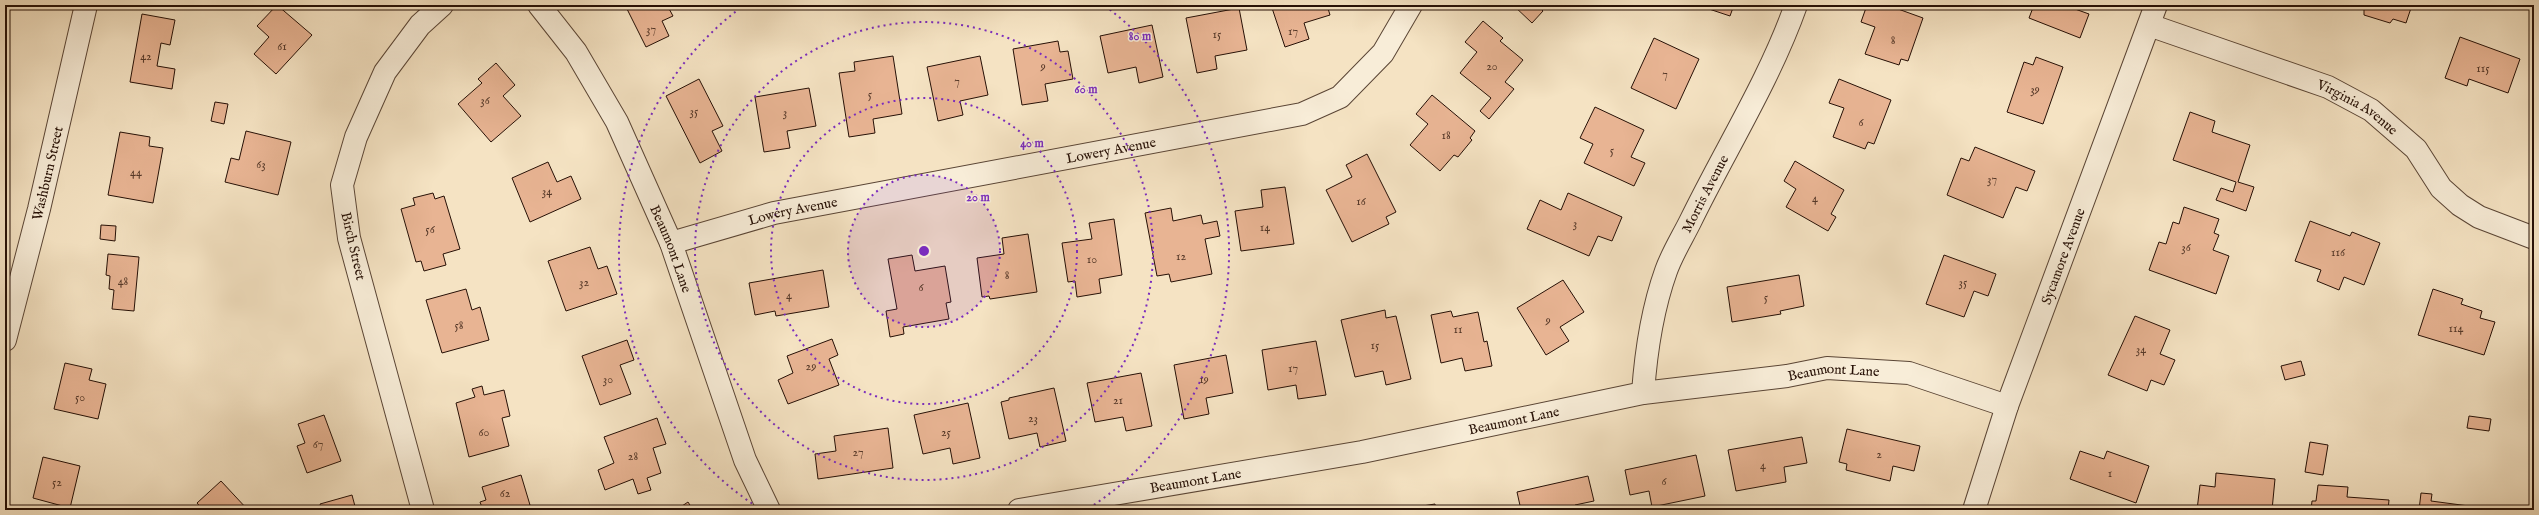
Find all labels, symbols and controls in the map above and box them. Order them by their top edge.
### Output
house number: 37 [646,22,656,37]
house number: 17 [1288,24,1298,39]
house number: 15 [1213,27,1222,42]
text: 80 m [1129,29,1152,44]
house number: 8 [1891,33,1896,48]
house number: 61 [277,39,287,54]
house number: 42 [140,49,152,64]
house number: 9 [1039,59,1046,74]
house number: 20 [1486,59,1498,74]
house number: 115 [2476,61,2490,76]
house number: 7 [1662,67,1668,82]
house number: 7 [954,74,960,89]
street label: Virginia Avenue [2314,76,2402,140]
text: 60 m [1075,82,1098,97]
house number: 39 [2030,82,2040,97]
house number: 5 [868,87,873,102]
house number: 36 [480,93,491,108]
house number: 35 [690,104,699,119]
house number: 3 [783,105,787,120]
house number: 6 [1858,115,1864,130]
street label: Washburn Street [28,124,68,223]
house number: 18 [1441,128,1451,143]
street label: Lowery Avenue [1065,133,1158,168]
text: 40 m [1020,136,1045,151]
house number: 5 [1610,143,1615,158]
street label: Morris Avenue [1678,152,1733,236]
house number: 63 [256,157,266,172]
house number: 44 [130,165,142,180]
house number: 37 [1987,172,1997,187]
house number: 34 [542,184,552,199]
text: 20 m [966,190,990,205]
house number: 4 [1812,191,1818,206]
street label: Lowery Avenue [746,193,840,230]
house number: 16 [1356,194,1367,209]
street label: Beaumont Lane [645,203,695,296]
street label: Sycamore Avenue [2038,205,2090,307]
street label: Birch Street [336,210,370,282]
house number: 3 [1573,216,1577,231]
house number: 14 [1260,220,1270,235]
house number: 56 [425,222,436,237]
house number: 36 [2181,240,2192,255]
centre of rings [917,244,931,258]
house number: 116 [2331,245,2346,260]
house number: 12 [1176,249,1186,264]
house number: 10 [1087,252,1097,267]
house number: 8 [1005,268,1010,283]
house number: 48 [118,274,129,289]
house number: 32 [579,275,589,290]
house number: 35 [1959,275,1968,290]
house number: 6 [918,280,924,295]
house number: 4 [786,288,792,303]
house number: 5 [1764,290,1769,305]
house number: 9 [1544,313,1551,328]
house number: 58 [454,318,464,333]
house number: 114 [2449,321,2464,336]
house number: 11 [1454,322,1462,337]
house number: 15 [1371,338,1380,353]
house number: 34 [2136,342,2146,357]
house number: 29 [806,359,816,374]
street label: Beaumont Lane [1786,360,1880,386]
house number: 17 [1288,361,1298,376]
house number: 30 [603,372,613,387]
house number: 19 [1199,372,1209,387]
house number: 50 [75,390,85,405]
house number: 21 [1113,393,1123,408]
street label: Beaumont Lane [1467,403,1562,439]
house number: 23 [1028,411,1038,426]
house number: 60 [479,425,490,440]
house number: 25 [941,425,952,440]
house number: 67 [313,437,323,452]
house number: 27 [852,445,864,460]
house number: 2 [1876,447,1882,462]
house number: 28 [628,449,638,464]
house number: 4 [1760,458,1766,473]
street label: Beaumont Lane [1149,464,1243,498]
house number: 1 [2108,466,2112,481]
house number: 6 [1661,474,1667,489]
house number: 52 [52,475,62,490]
house number: 62 [500,486,511,501]

